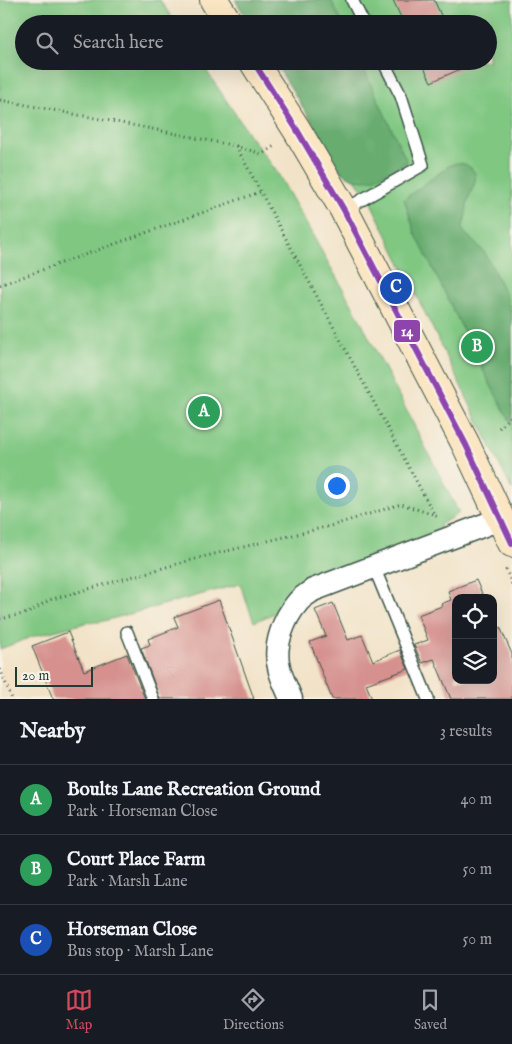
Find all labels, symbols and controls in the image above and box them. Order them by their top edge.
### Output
search box [15,15,497,70]
icon: search [33,29,61,57]
text: Search here [73,31,164,55]
pin: C [380,269,412,307]
line badge: 14 [393,319,421,343]
text: 14 [401,323,414,341]
pin: B [461,328,493,366]
pin: A [188,393,220,431]
your location [324,473,350,499]
map controls [452,594,497,684]
button: locate [452,594,497,639]
button: layers [452,639,497,684]
scale bar [15,664,92,687]
text: 20 m [22,667,49,685]
text: Nearby [20,718,85,745]
text: 3 results [440,722,492,742]
text: Boults Lane Recreation Ground [67,778,320,802]
text: A [31,790,41,810]
text: 40 m [460,790,492,810]
text: Park · Horseman Close [67,802,217,822]
text: Court Place Farm [67,848,205,872]
text: B [31,860,41,880]
text: 50 m [463,860,492,880]
text: Park · Marsh Lane [67,872,188,892]
text: Horseman Close [67,918,197,942]
text: C [30,930,42,950]
text: 50 m [463,930,492,950]
text: Bus stop · Marsh Lane [67,942,214,962]
tab: Map [65,986,93,1034]
tab: Directions [223,986,284,1034]
tab: Saved [414,986,447,1034]

